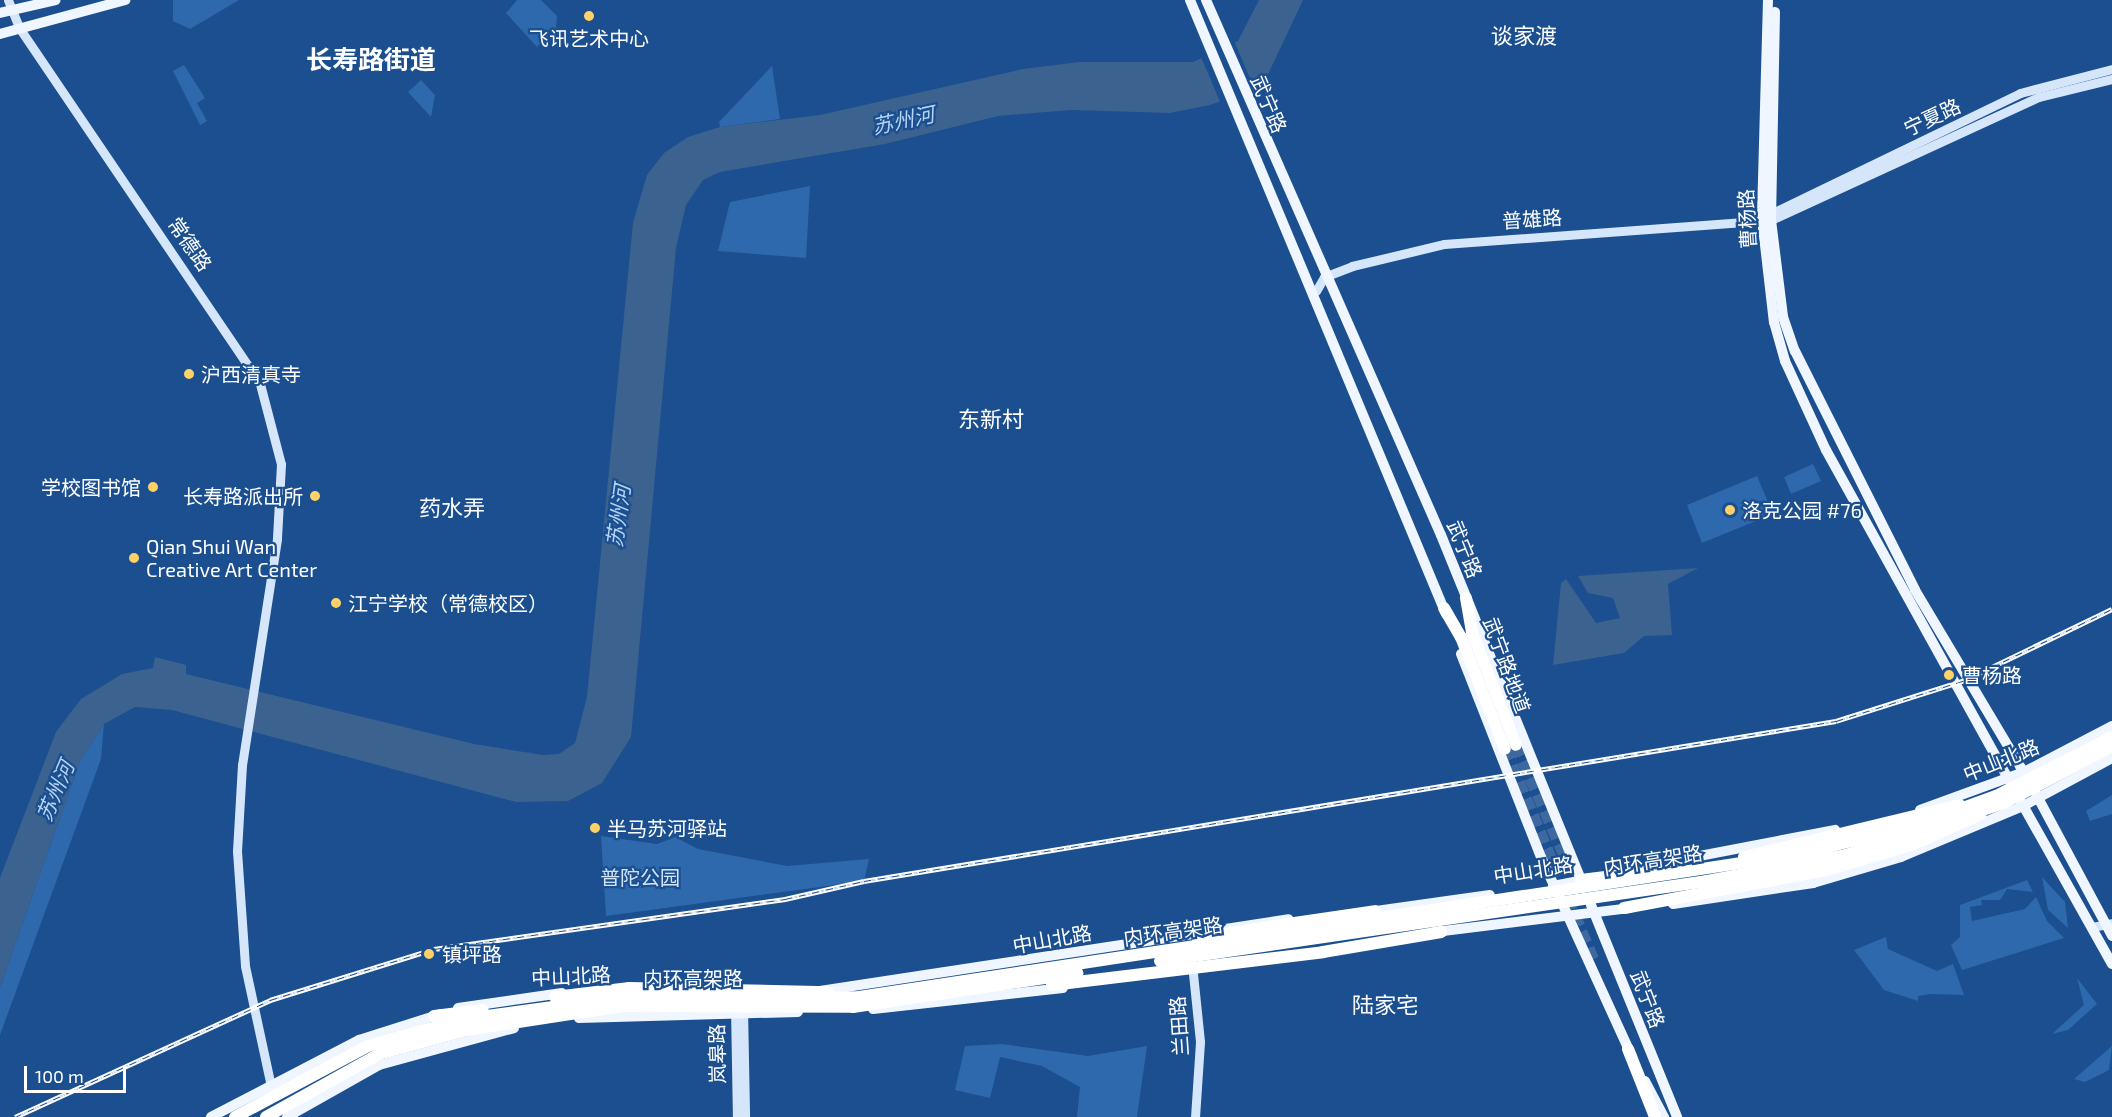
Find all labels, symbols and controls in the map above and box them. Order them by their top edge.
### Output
marker: 飞讯艺术中心 [582,9,596,23]
district label: 谈家渡 [1491,23,1557,49]
place label: 飞讯艺术中心 [529,26,649,50]
district label: 长寿路街道 [306,43,436,75]
street label: 武宁路 [1246,72,1292,136]
street label: 宁夏路 [1900,93,1964,141]
water label: 苏州河 [870,101,936,139]
street label: 曹杨路 [1733,188,1761,250]
street label: 普雄路 [1501,205,1563,233]
street label: 常德路 [163,213,217,275]
place label: 沪西清真寺 [201,362,301,386]
marker: 沪西清真寺 [182,367,196,381]
district label: 东新村 [958,406,1024,432]
place label: 学校图书馆 [41,475,141,499]
marker: 学校图书馆 [146,480,160,494]
water label: 苏州河 [601,483,635,549]
place label: 长寿路派出所 [183,484,303,508]
marker: 长寿路派出所 [308,489,322,503]
district label: 药水弄 [419,495,485,521]
place label: 洛克公园 #76 [1742,498,1862,522]
marker: 洛克公园 #76 [1723,503,1737,517]
street label: 武宁路 [1443,517,1487,581]
place label: Qian Shui Wan Creative Art Center [146,534,318,581]
marker: Qian Shui Wan Creative Art Center [127,551,141,565]
place label: 江宁学校（常德校区） [348,591,548,615]
marker: 江宁学校（常德校区） [329,596,343,610]
street label: 武宁路地道 [1479,614,1535,716]
place label: 曹杨路 [1962,663,2022,687]
marker: 曹杨路 [1940,666,1958,684]
street label: 中山北路 [1959,734,2043,786]
water label: 苏州河 [31,757,79,825]
place label: 半马苏河驿站 [607,816,727,840]
marker: 半马苏河驿站 [588,821,602,835]
street label: 内环高架路 [1602,840,1704,880]
street label: 中山北路 [1492,852,1574,888]
park label: 普陀公园 [600,865,680,889]
street label: 内环高架路 [1122,912,1224,950]
street label: 中山北路 [1011,920,1093,958]
place label: 镇坪路 [442,942,502,966]
marker: 镇坪路 [420,945,438,963]
street label: 中山北路 [530,962,612,990]
street label: 内环高架路 [643,966,743,990]
street label: 武宁路 [1626,967,1670,1031]
district label: 陆家宅 [1352,992,1418,1018]
street label: 兰田路 [1165,995,1193,1057]
street label: 岚皋路 [704,1024,730,1084]
scale bar [27,1054,129,1092]
text: 100 m [35,1065,84,1087]

